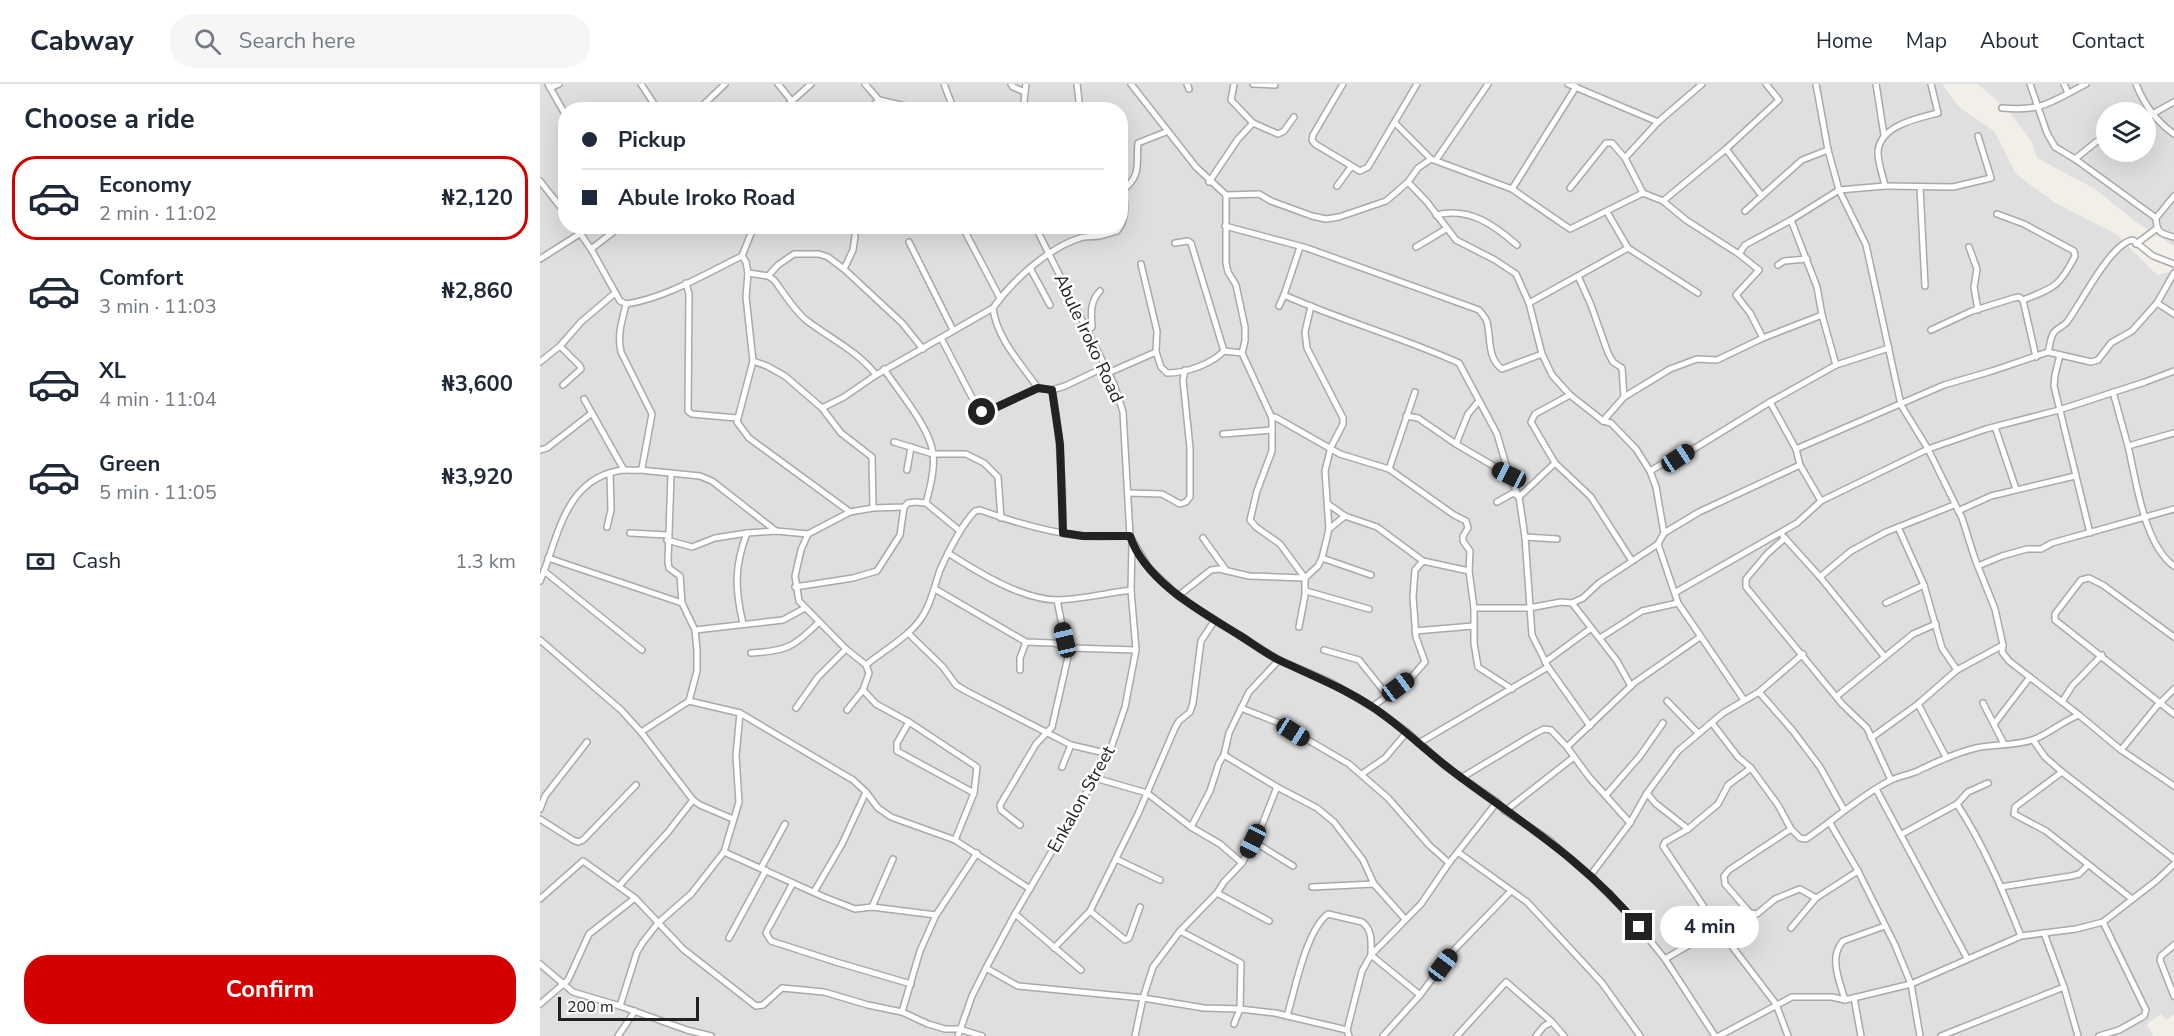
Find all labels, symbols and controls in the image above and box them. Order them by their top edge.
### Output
search box [170,14,590,68]
text: Cabway [30,22,134,60]
icon: search [191,25,224,58]
text: Search here [239,26,355,56]
text: Home [1816,27,1873,55]
text: Map [1906,27,1947,55]
text: About [1980,27,2038,55]
text: Contact [2071,27,2144,55]
text: Choose a ride [24,101,195,138]
map controls [2096,102,2156,162]
button: layers [2096,102,2156,162]
text: Pickup [618,125,686,155]
text: Economy [99,170,191,200]
icon: car [27,171,81,225]
text: ₦2,120 [442,183,513,213]
text: Abule Iroko Road [618,183,795,213]
text: 2 min · 11:02 [99,200,217,227]
text: Comfort [99,263,183,293]
icon: car [27,264,81,318]
street label: Abule Iroko Road [1049,270,1129,406]
text: ₦2,860 [442,276,513,306]
text: 3 min · 11:03 [99,293,217,320]
text: XL [99,356,126,386]
icon: car [27,357,81,411]
text: ₦3,600 [442,369,513,399]
text: 4 min · 11:04 [99,386,217,413]
route start [968,398,995,425]
car [1658,441,1698,475]
text: Green [99,449,160,479]
icon: car [27,450,81,504]
car [1489,459,1529,491]
text: ₦3,920 [442,462,513,492]
text: 5 min · 11:05 [99,479,217,506]
icon: cash [24,545,57,578]
text: Cash [72,546,121,576]
text: 1.3 km [455,548,516,575]
car [1052,620,1078,660]
car [1378,669,1418,705]
car [1273,715,1313,749]
street label: Enkalon Street [1042,741,1121,857]
car [1237,821,1269,861]
callout: 4 min [1660,906,1759,948]
route end [1625,913,1652,940]
text: 4 min [1684,913,1735,940]
car [1425,945,1461,985]
button: Confirm [24,955,516,1024]
scale bar [558,994,699,1022]
text: 200 m [567,996,614,1018]

